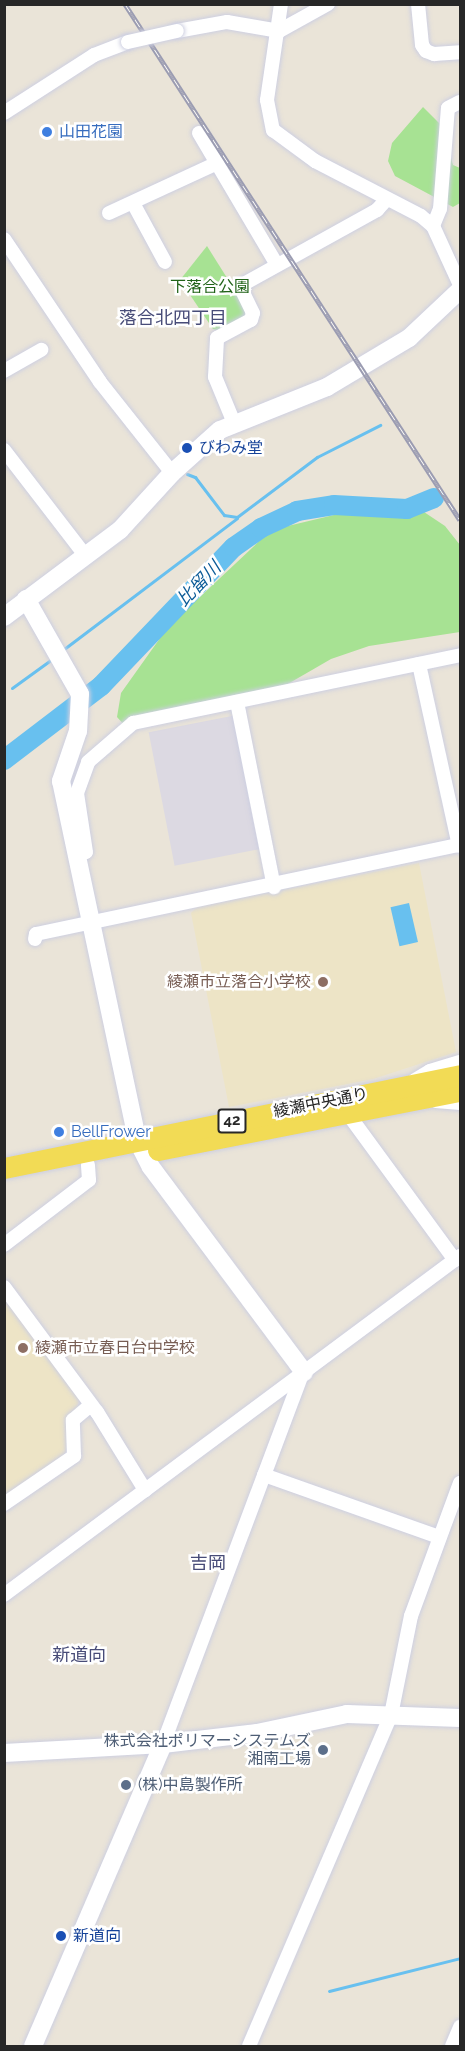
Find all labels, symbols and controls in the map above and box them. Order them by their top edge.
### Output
place label: 山田花園 [59,122,123,142]
marker: 山田花園 [40,125,54,139]
park label: 下落合公園 [170,277,250,297]
district label: 落合北四丁目 [119,307,227,329]
place label: びわみ堂 [199,438,263,458]
marker: びわみ堂 [180,441,194,455]
water label: 比留川 [172,557,226,611]
place label: 綾瀬市立落合小学校 [167,972,311,992]
marker: 綾瀬市立落合小学校 [316,975,330,989]
street label: 綾瀬中央通り [272,1084,370,1122]
road number: 42 [217,1109,247,1133]
place label: BellFrower [71,1122,151,1142]
marker: BellFrower [52,1125,66,1139]
place label: 綾瀬市立春日台中学校 [35,1338,195,1358]
marker: 綾瀬市立春日台中学校 [16,1341,30,1355]
district label: 吉岡 [190,1552,226,1574]
district label: 新道向 [52,1644,106,1666]
place label: 株式会社ポリマーシステムズ 湘南工場 [103,1731,311,1769]
marker: 株式会社ポリマーシステムズ 湘南工場 [316,1743,330,1757]
place label: (株)中島製作所 [138,1775,243,1795]
marker: (株)中島製作所 [119,1778,133,1792]
place label: 新道向 [73,1926,121,1946]
marker: 新道向 [54,1929,68,1943]

